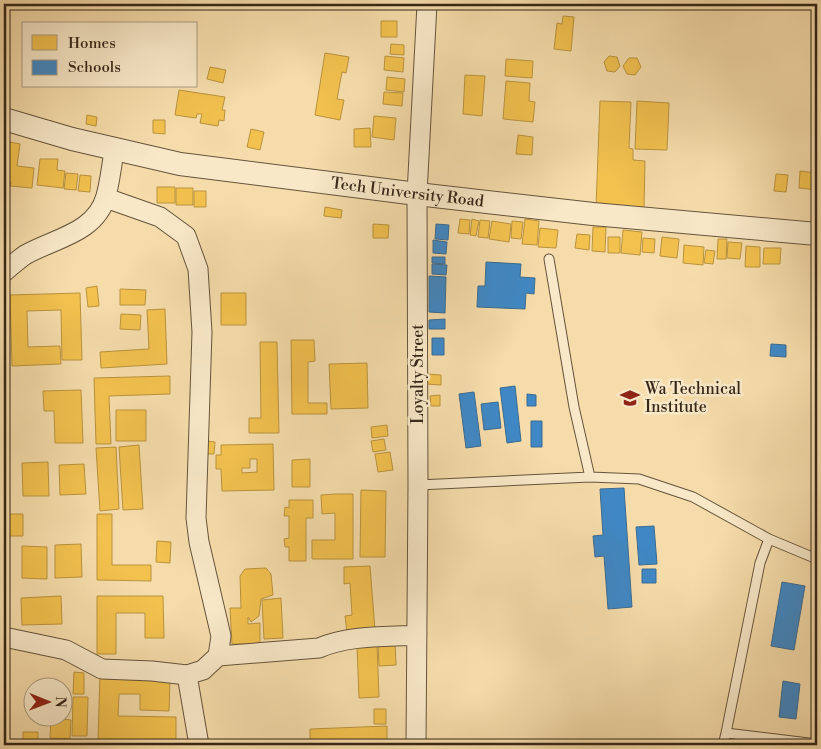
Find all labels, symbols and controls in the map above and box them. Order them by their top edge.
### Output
legend [22,22,198,88]
text: Homes [68,34,116,53]
text: Schools [68,58,121,77]
street label: Tech University Road [330,173,485,212]
street label: Loyalty Street [408,324,428,424]
place label: Wa Technical Institute [644,379,741,417]
school or university icon: Wa Technical Institute [619,387,641,409]
north arrow [22,676,72,726]
text: N [51,697,69,708]

